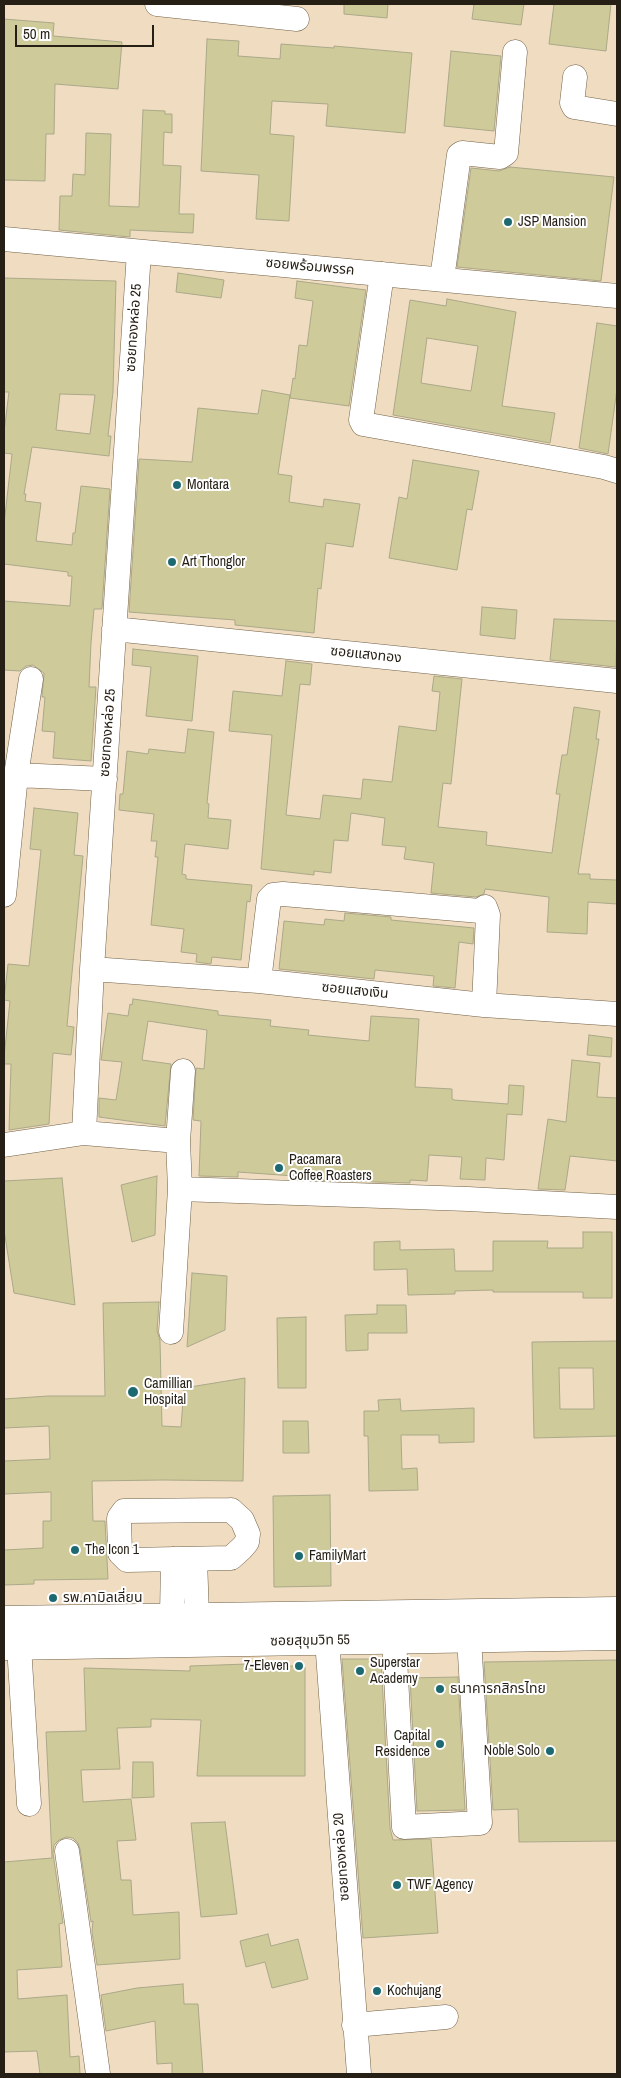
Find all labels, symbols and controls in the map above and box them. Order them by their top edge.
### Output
scale bar [18,15,156,47]
text: 50 m [23,23,50,44]
place label: JSP Mansion [518,214,586,230]
marker: JSP Mansion [502,216,514,228]
street label: ซอยพร้อมพรรค [265,255,355,279]
street label: ซอยทองหล่อ 25 [123,283,145,373]
place label: Montara [187,477,229,493]
marker: Montara [171,479,183,491]
place label: Art Thonglor [182,554,245,570]
marker: Art Thonglor [166,556,178,568]
street label: ซอยแสงทอง [330,643,402,667]
street label: ซอยทองหล่อ 25 [97,688,119,778]
street label: ซอยแสงเงิน [321,979,389,1003]
place label: Pacamara Coffee Roasters [289,1152,372,1184]
marker: Pacamara Coffee Roasters [273,1162,285,1174]
place label: Camillian Hospital [144,1376,192,1408]
marker: Camillian Hospital [126,1385,140,1399]
place label: The Icon 1 [85,1542,139,1558]
marker: The Icon 1 [69,1544,81,1556]
place label: FamilyMart [309,1548,366,1564]
marker: FamilyMart [293,1550,305,1562]
place label: รพ.คามิลเลี่ยน [63,1590,143,1606]
marker: รพ.คามิลเลี่ยน [47,1592,59,1604]
street label: ซอยสุขุมวิท 55 [270,1632,350,1650]
place label: Superstar Academy [370,1655,420,1688]
place label: 7-Eleven [244,1658,289,1674]
marker: 7-Eleven [293,1660,305,1672]
marker: Superstar Academy [354,1665,366,1677]
place label: ธนาคารกสิกรไทย [450,1681,546,1697]
marker: ธนาคารกสิกรไทย [434,1683,446,1695]
place label: Capital Residence [375,1728,430,1760]
marker: Capital Residence [434,1738,446,1750]
place label: Noble Solo [484,1743,540,1759]
marker: Noble Solo [544,1745,556,1757]
street label: ซอยทองหล่อ 20 [331,1812,353,1902]
place label: TWF Agency [407,1877,473,1893]
marker: TWF Agency [391,1879,403,1891]
place label: Kochujang [387,1983,441,1999]
marker: Kochujang [371,1985,383,1997]

